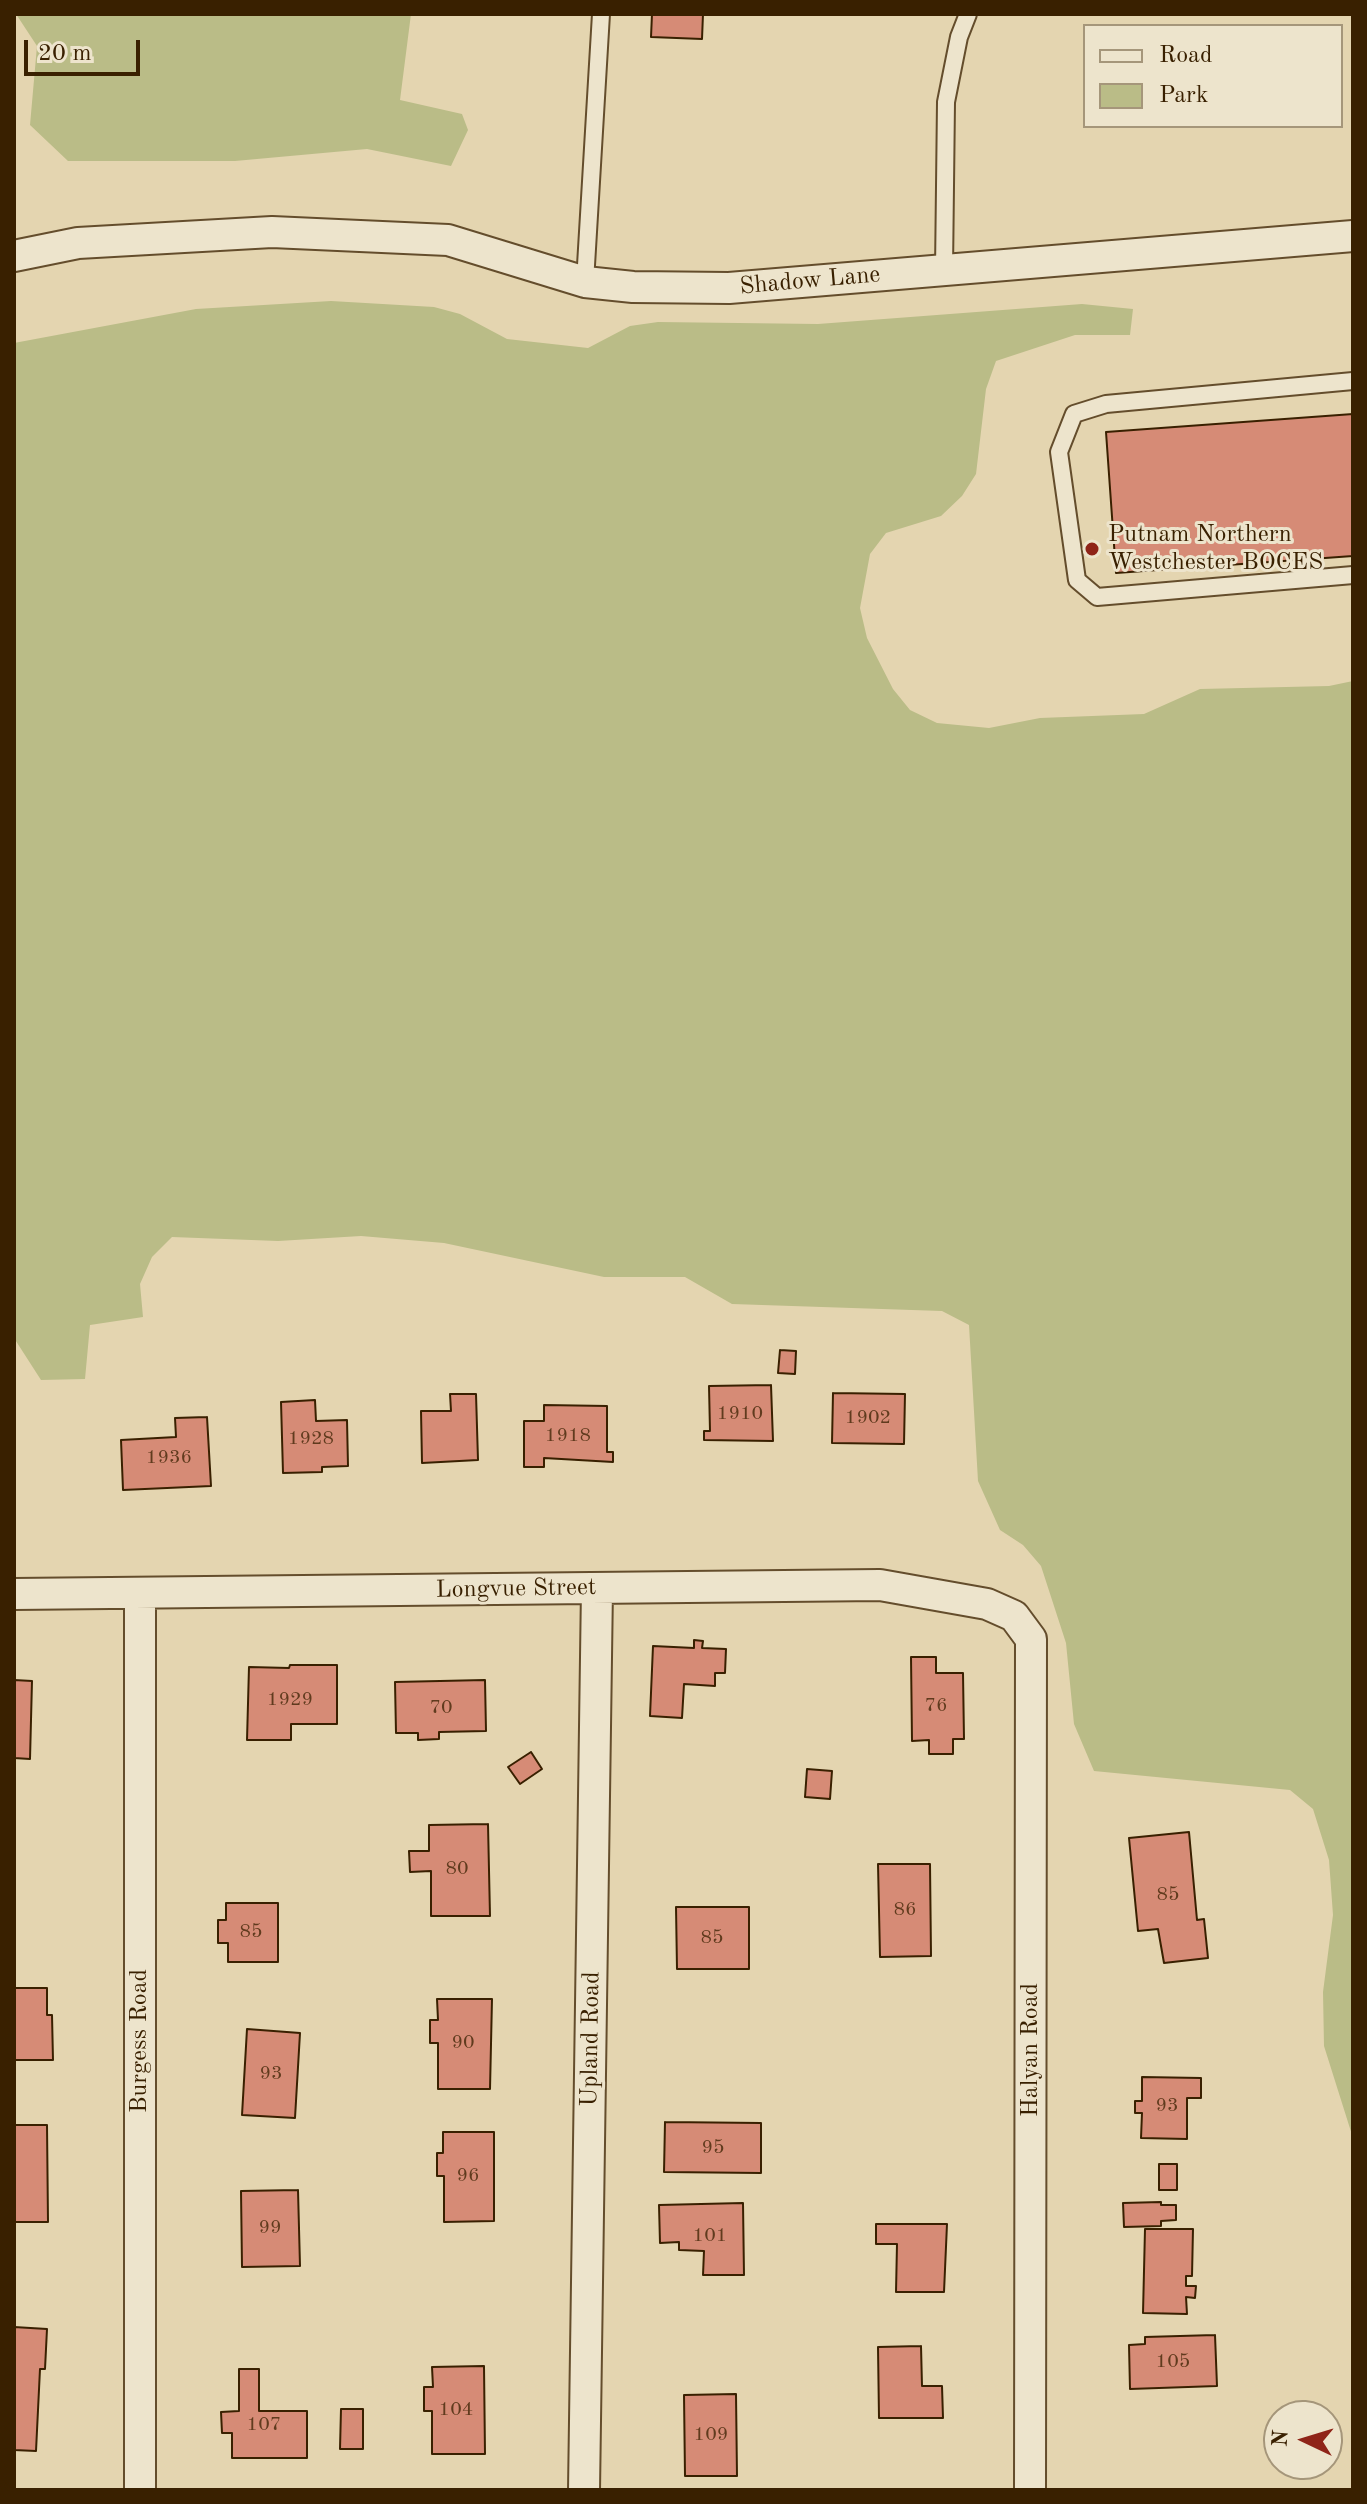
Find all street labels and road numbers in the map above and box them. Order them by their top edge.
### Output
street label: Shadow Lane [738,261,882,301]
street label: Longvue Street [435,1573,597,1605]
street label: Burgess Road [126,1969,154,2113]
street label: Upland Road [575,1971,607,2107]
street label: Halyan Road [1017,1983,1045,2117]

